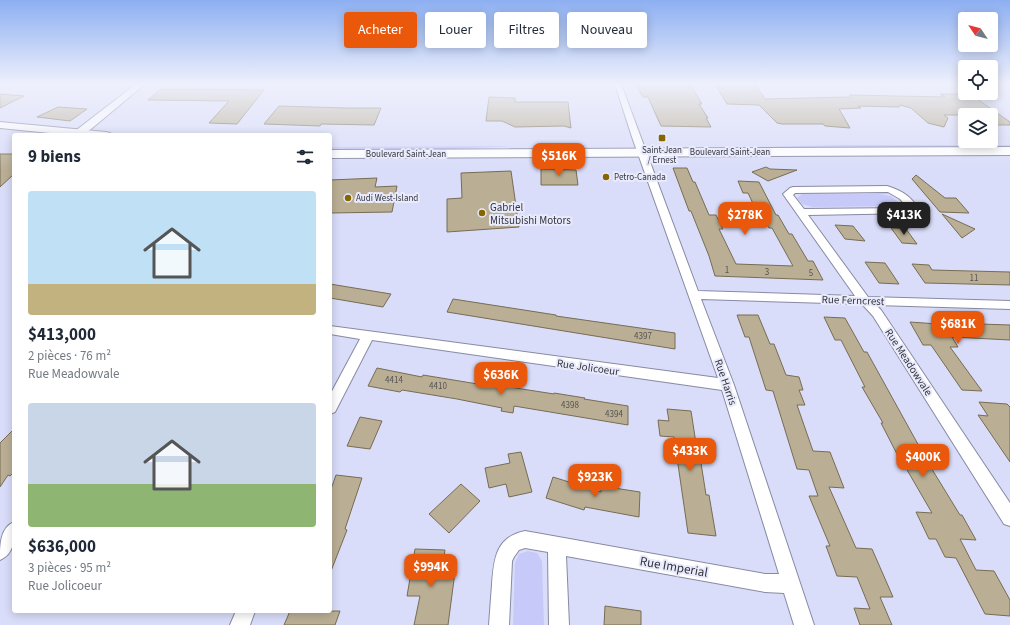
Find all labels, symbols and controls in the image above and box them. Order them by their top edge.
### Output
chip: Acheter [344,12,417,48]
chip: Louer [425,12,486,48]
chip: Filtres [494,12,559,48]
chip: Nouveau [567,12,647,48]
north arrow [958,12,998,52]
map controls [958,12,998,148]
button: locate [958,60,998,100]
button: layers [958,108,998,148]
marker: Saint-Jean / Ernest [657,133,667,143]
pin: $516K [531,143,587,177]
place label: Saint-Jean / Ernest [642,144,682,167]
text: 9 biens [28,145,81,169]
icon: filters [294,146,316,168]
street label: Boulevard Saint-Jean [690,146,770,159]
text: $516K [541,147,577,165]
street label: Boulevard Saint-Jean [366,148,446,161]
place label: Petro-Canada [614,171,666,184]
marker: Petro-Canada [601,172,611,182]
place label: Audi West-Island [356,192,418,205]
marker: Audi West-Island [343,193,353,203]
place label: Gabriel Mitsubishi Motors [490,200,571,228]
pin: $278K [717,202,773,236]
pin: $413K [876,202,932,236]
text: $278K [727,206,763,224]
text: $413K [886,206,922,224]
marker: Gabriel Mitsubishi Motors [477,208,487,218]
icon: home [136,217,208,289]
house number: 1 [725,264,729,277]
house number: 3 [765,266,770,279]
house number: 5 [809,267,814,280]
house number: 11 [970,272,978,285]
street label: Rue Ferncrest [821,292,885,309]
pin: $681K [930,311,986,345]
text: $681K [940,315,976,333]
text: $413,000 [28,323,96,347]
street label: Rue Meadowvale [881,326,936,399]
house number: 4397 [634,330,652,343]
text: 2 pièces · 76 m² [28,347,111,365]
street label: Rue Jolicoeur [556,356,620,379]
street label: Rue Harris [711,357,740,407]
pin: $636K [473,362,529,396]
text: Rue Meadowvale [28,365,119,383]
text: $636K [483,366,519,384]
house number: 4414 [385,374,403,387]
house number: 4410 [429,380,447,393]
house number: 4398 [561,399,579,412]
house number: 4394 [605,408,623,421]
icon: home [136,429,208,501]
pin: $433K [662,438,718,472]
text: $433K [672,442,708,460]
pin: $400K [895,444,951,478]
text: $400K [905,448,941,466]
pin: $923K [567,464,623,498]
text: $923K [577,468,613,486]
text: $636,000 [28,535,96,559]
street label: Rue Imperial [638,552,709,582]
pin: $994K [403,554,459,588]
text: $994K [413,558,449,576]
text: 3 pièces · 95 m² [28,559,111,577]
text: Rue Jolicoeur [28,577,102,595]

